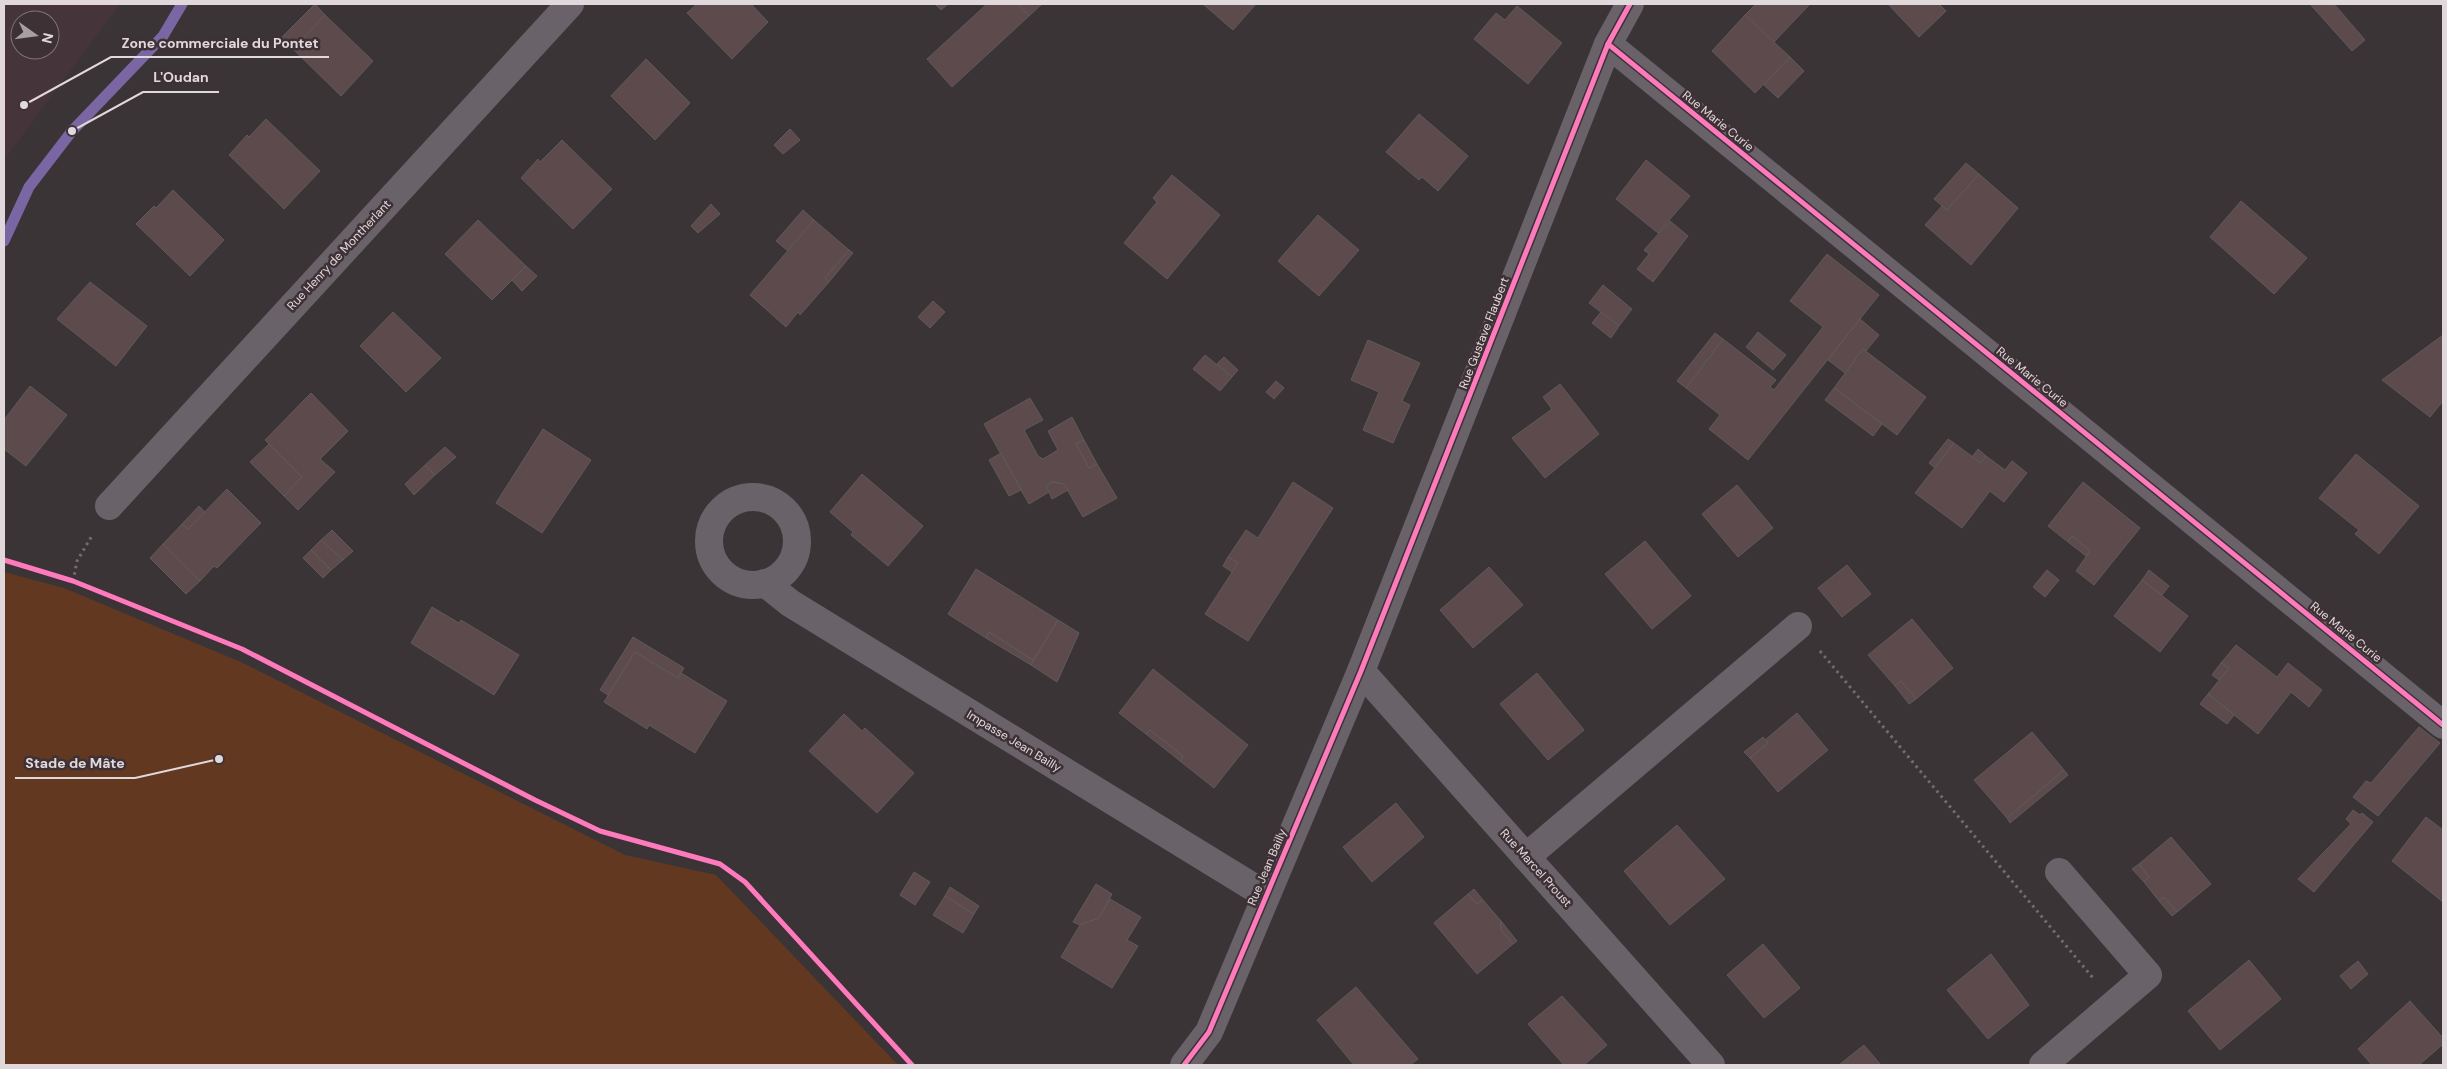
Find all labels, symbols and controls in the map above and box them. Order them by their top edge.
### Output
north arrow [10,10,60,60]
callout: Zone commerciale du Pontet [111,28,329,57]
text: N [38,31,58,45]
text: Zone commerciale du Pontet [121,34,319,52]
callout: L'Oudan [143,63,219,92]
text: L'Oudan [153,68,209,86]
street label: Rue Marie Curie [1679,87,1757,155]
street label: Rue Henry de Montherlant [284,196,395,314]
street label: Rue Gustave Flaubert [1455,274,1513,391]
street label: Rue Marie Curie [1993,343,2071,411]
street label: Rue Marie Curie [2307,598,2385,666]
street label: Impasse Jean Bailly [964,706,1065,776]
callout: Stade de Mâte [15,749,135,778]
text: Stade de Mâte [25,754,125,772]
street label: Rue Marcel Proust [1497,825,1576,911]
street label: Rue Jean Bailly [1244,826,1291,908]

